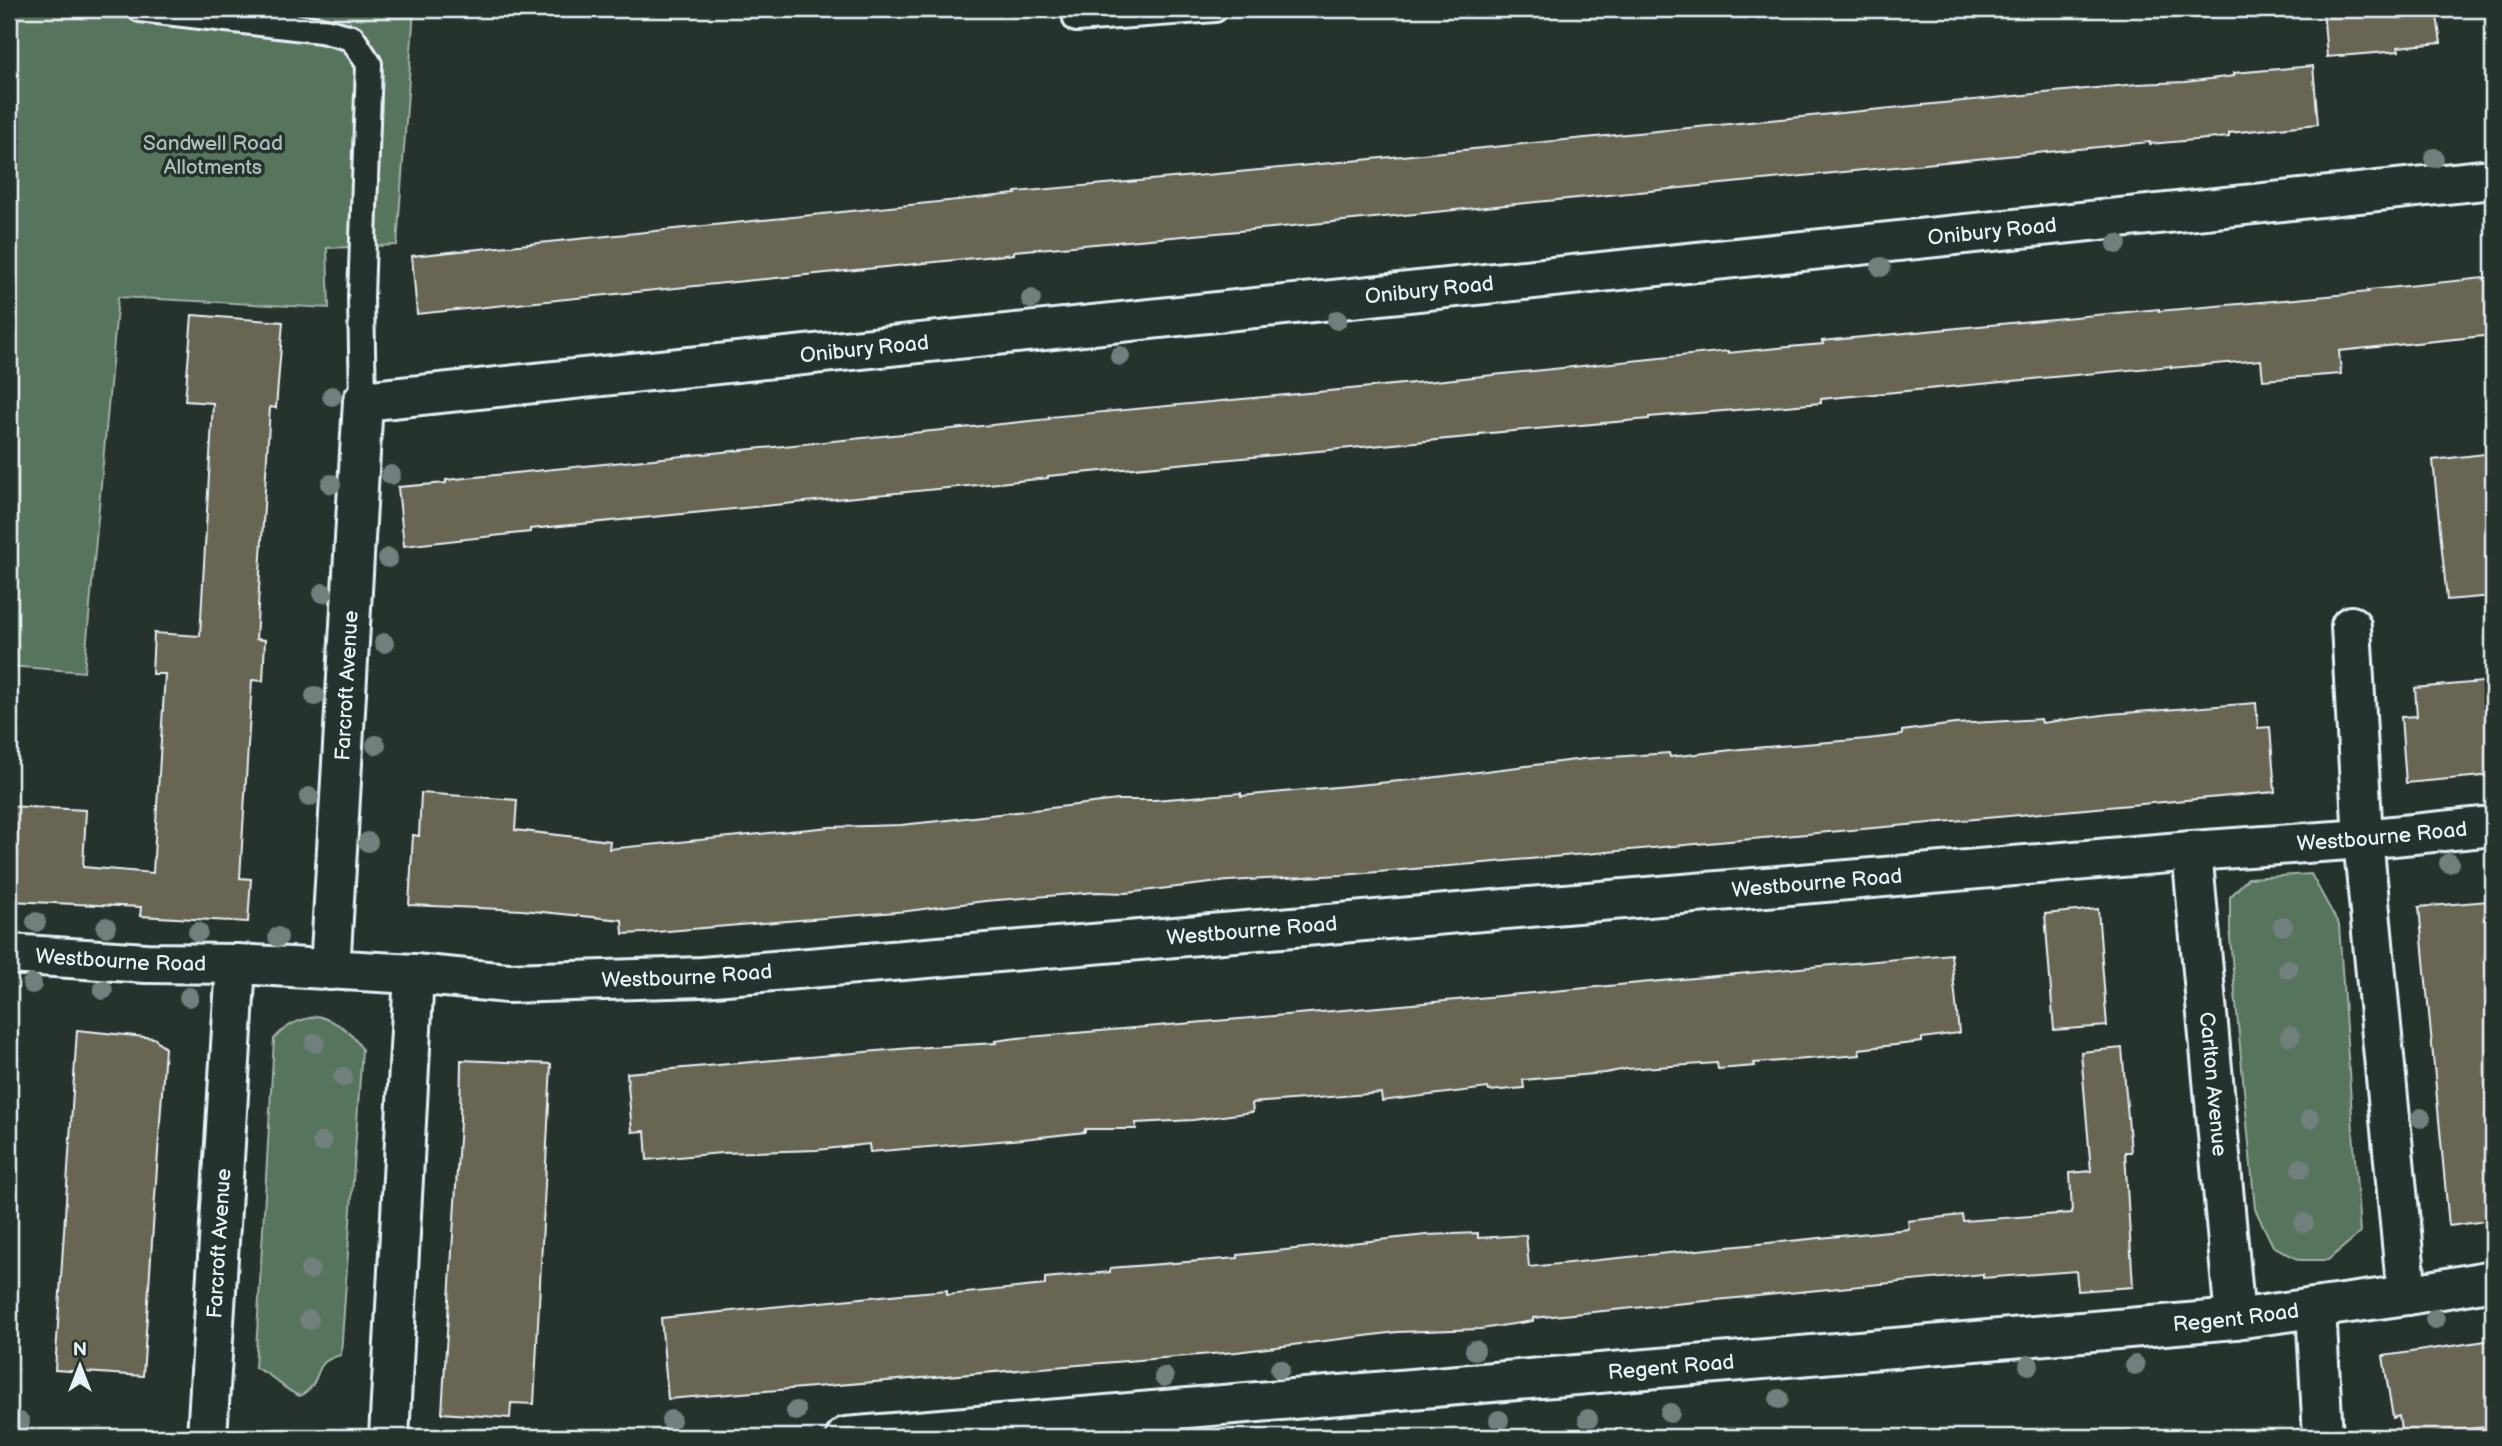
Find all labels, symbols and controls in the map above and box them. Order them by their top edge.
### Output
park label: Sandwell Road Allotments [143,131,283,180]
street label: Onibury Road [1927,213,2058,251]
street label: Onibury Road [1364,271,1495,310]
street label: Onibury Road [799,330,930,368]
street label: Farcroft Avenue [330,610,364,761]
street label: Westbourne Road [2296,817,2468,857]
street label: Westbourne Road [1731,864,1903,903]
street label: Westbourne Road [1166,911,1338,951]
street label: Westbourne Road [35,944,206,977]
street label: Westbourne Road [601,959,773,993]
street label: Carlton Avenue [2194,1011,2232,1157]
street label: Farcroft Avenue [202,1168,236,1319]
street label: Regent Road [2172,1298,2301,1337]
north arrow [46,1330,116,1400]
text: N [73,1339,87,1362]
street label: Regent Road [1607,1350,1735,1385]

